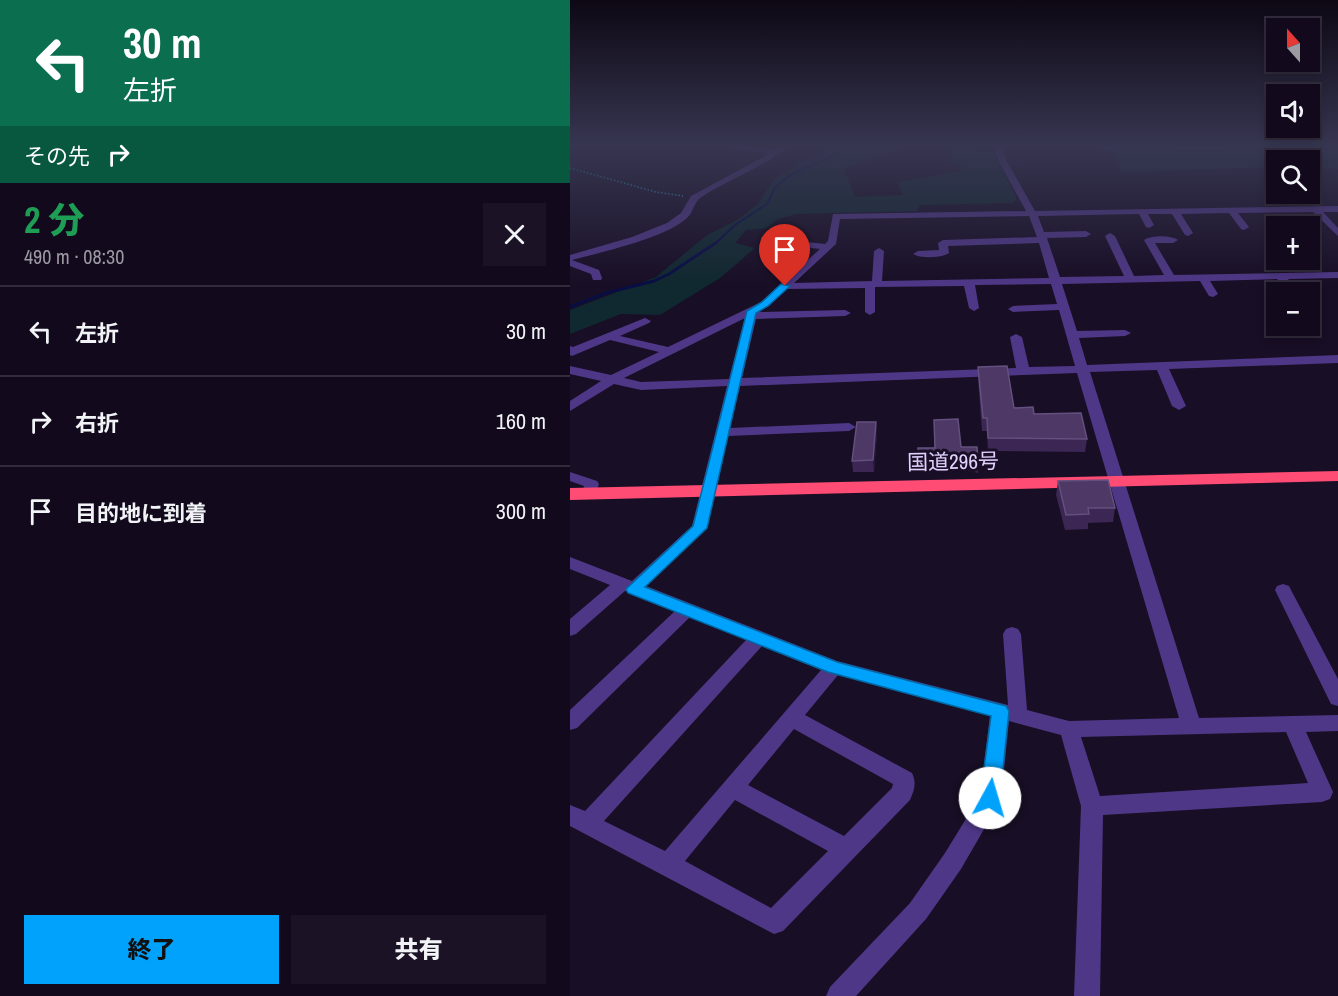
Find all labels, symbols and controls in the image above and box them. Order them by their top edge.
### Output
text: 30 m [123,15,202,71]
north arrow [1266,18,1320,72]
map controls [1266,18,1320,336]
icon: left [24,24,102,102]
text: 左折 [123,72,177,108]
button: sound [1266,84,1320,138]
icon: right [102,138,135,171]
text: その先 [24,141,90,171]
button: search [1266,150,1320,204]
text: 2 分 [24,196,85,244]
button: close [483,203,546,266]
button: + [1266,216,1320,270]
pin [759,224,810,286]
icon: arrive [768,233,801,266]
text: 490 m · 08:30 [24,243,124,270]
button: − [1266,282,1320,336]
icon: left [24,315,57,348]
text: 30 m [506,316,546,346]
text: 左折 [75,318,119,348]
icon: right [24,405,57,438]
text: 160 m [496,406,546,436]
text: 右折 [75,408,119,438]
street label: 国道296号 [907,446,999,477]
icon: arrive [24,495,57,528]
text: 300 m [496,496,546,526]
text: 目的地に到着 [75,498,207,528]
position arrow [958,766,1022,830]
button: 終了 [24,915,279,984]
button: 共有 [291,915,546,984]

